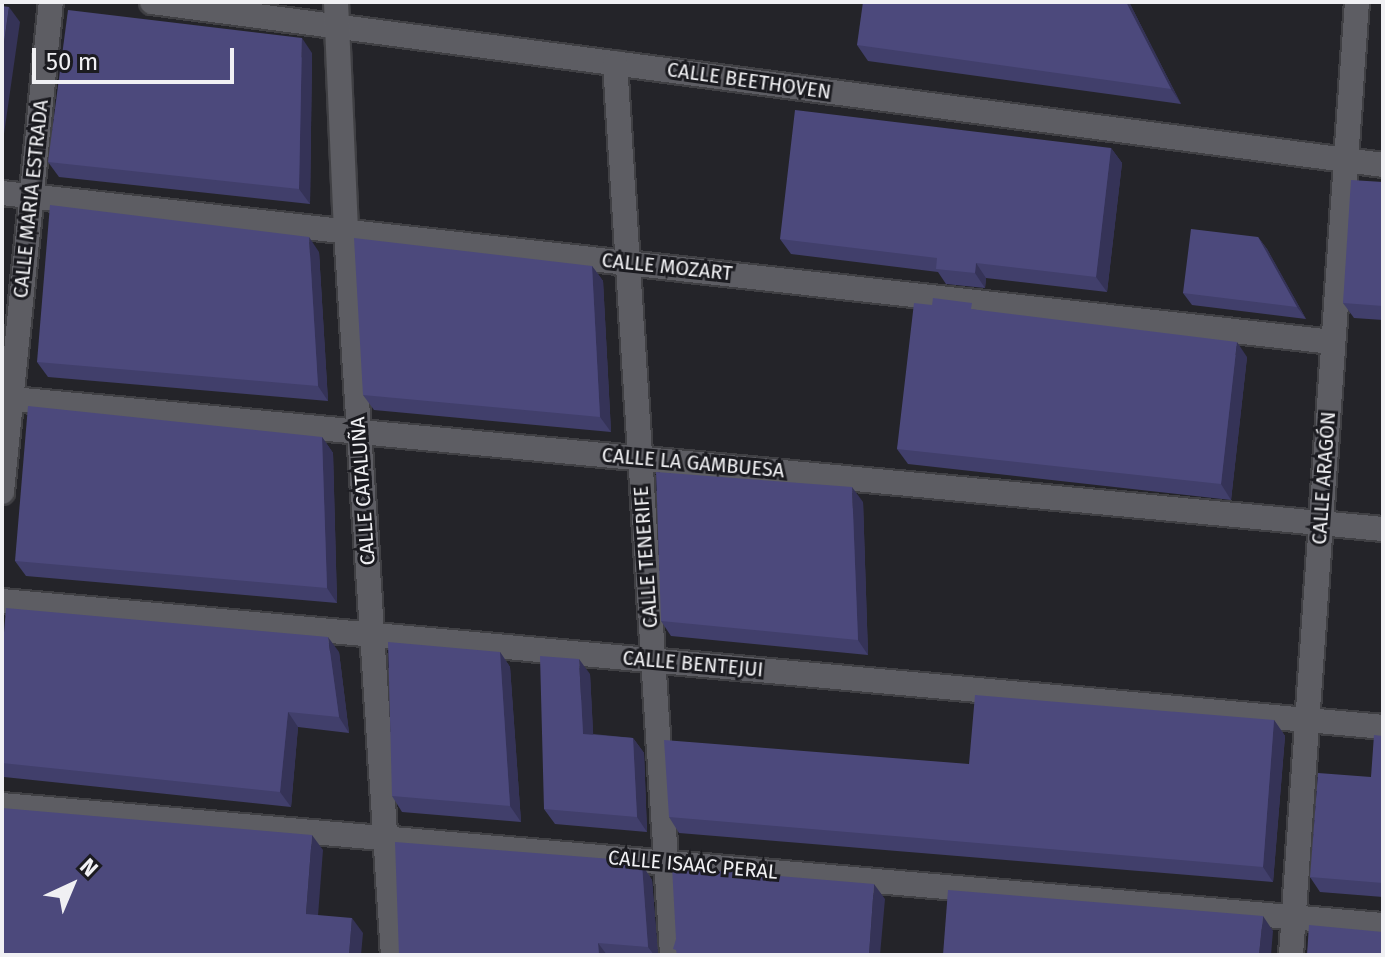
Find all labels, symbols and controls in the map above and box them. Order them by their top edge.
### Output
scale bar [36,32,238,82]
text: 50 m [46,48,98,76]
street label: CALLE BEETHOVEN [665,58,833,104]
street label: CALLE MARIA ESTRADA [9,99,53,299]
street label: CALLE MOZART [600,248,734,286]
street label: CALLE ARAGÓN [1307,411,1341,545]
street label: CALLE CATALUÑA [346,416,380,566]
street label: CALLE LA GAMBUESA [601,443,785,483]
street label: CALLE TENERIFE [629,485,663,629]
street label: CALLE BENTEJUI [622,646,764,682]
north arrow [32,845,112,925]
street label: CALLE ISAAC PERAL [607,846,779,884]
text: N [74,853,104,882]

